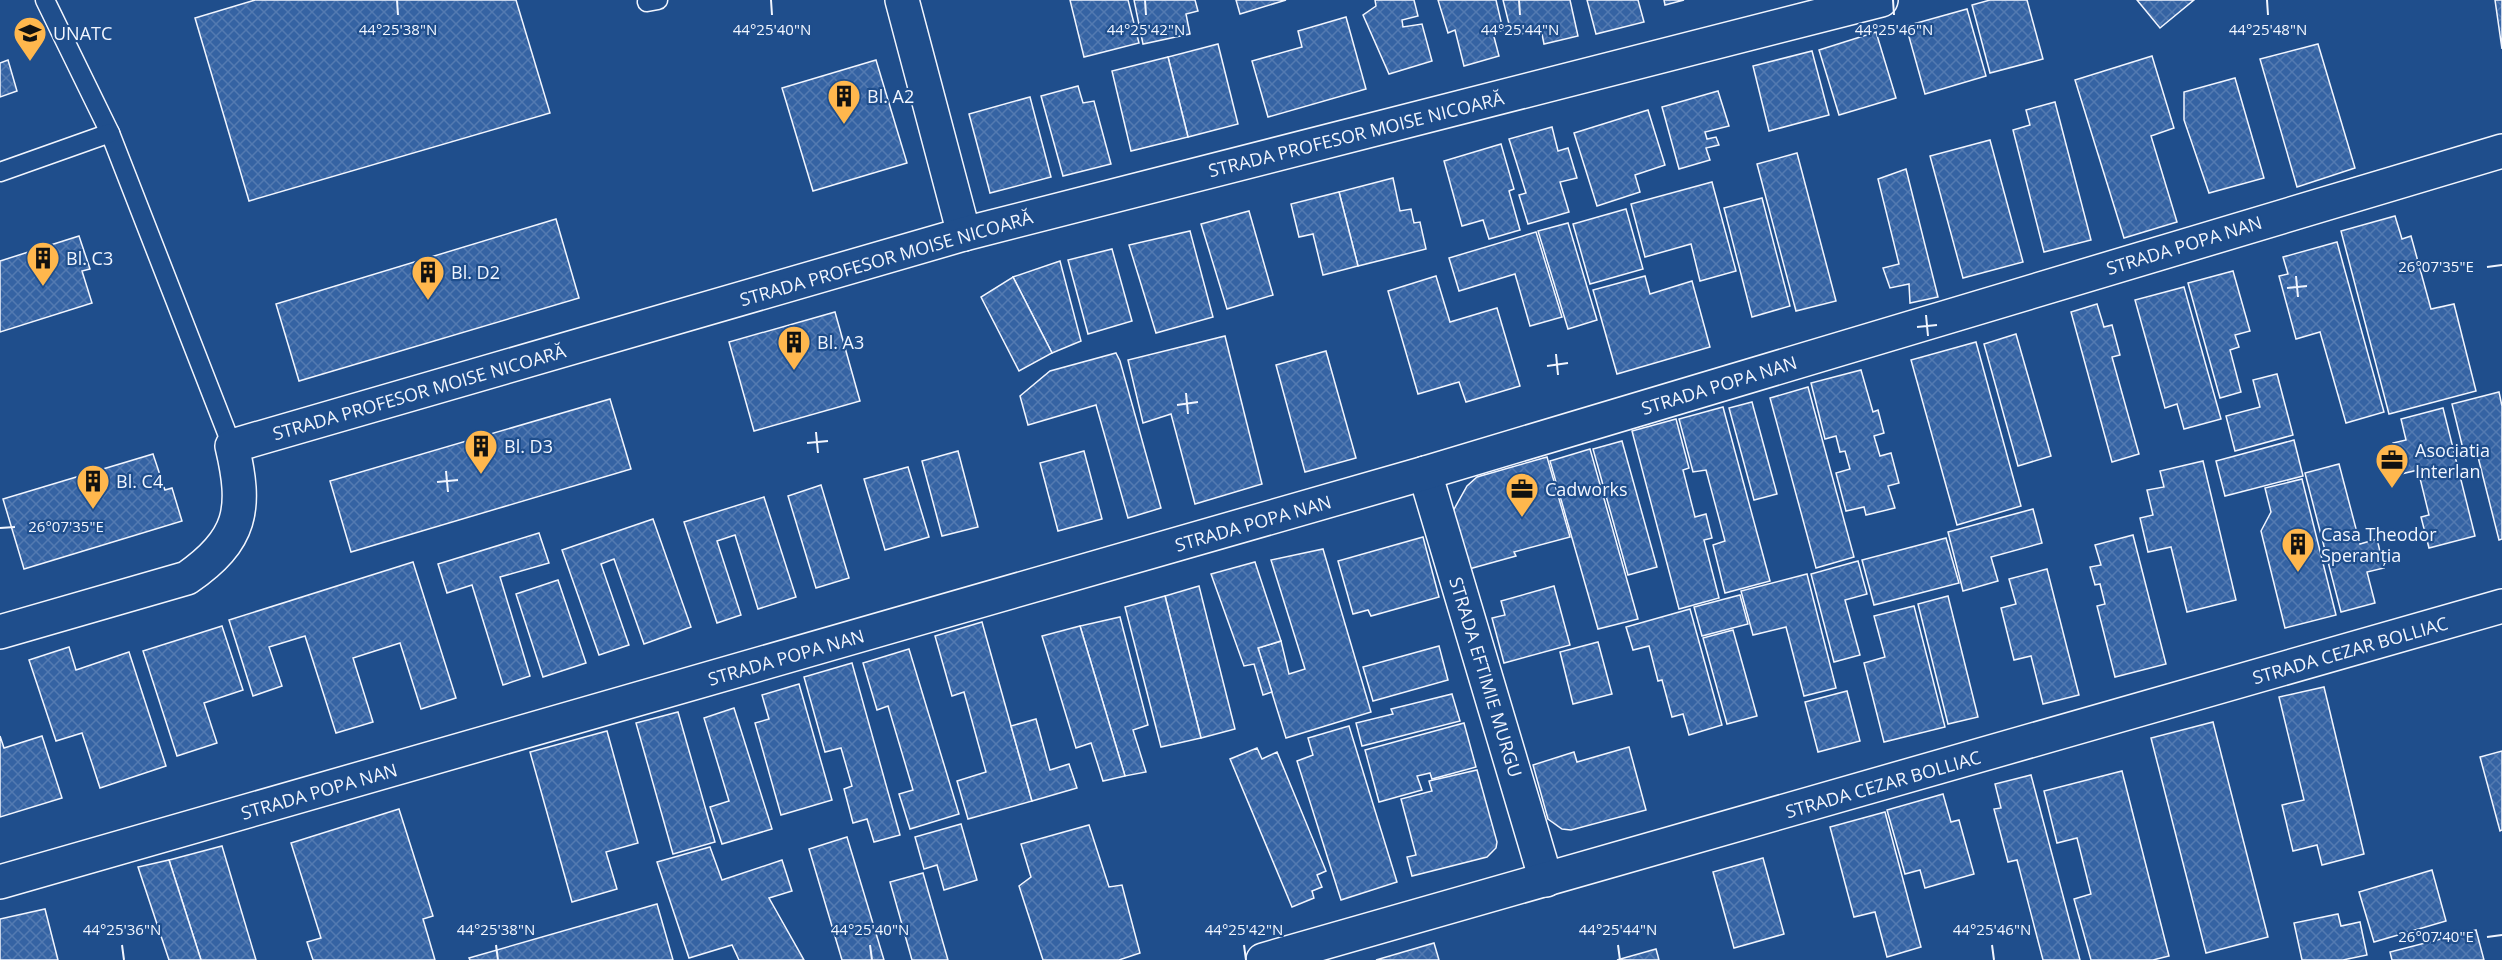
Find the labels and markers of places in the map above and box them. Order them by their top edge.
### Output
school or university icon: UNATC [12,15,48,62]
place label: UNATC [53,21,112,45]
building icon: Bl. A2 [826,78,862,125]
place label: Bl. A2 [867,84,914,108]
building icon: Bl. C3 [25,240,61,287]
place label: Bl. C3 [66,246,113,270]
building icon: Bl. D2 [410,254,446,301]
place label: Bl. D2 [451,260,500,284]
building icon: Bl. A3 [776,324,812,371]
place label: Bl. A3 [817,330,864,354]
building icon: Bl. D3 [463,428,499,475]
place label: Bl. D3 [504,434,553,458]
place label: Asociatia Interlan [2415,438,2490,483]
office icon: Asociatia Interlan [2374,442,2410,489]
building icon: Bl. C4 [75,463,111,510]
place label: Bl. C4 [116,469,163,493]
office icon: Cadworks [1504,471,1540,518]
place label: Cadworks [1545,477,1628,501]
place label: Casa Theodor Speranția [2321,522,2437,567]
building icon: Casa Theodor Speranția [2280,526,2316,573]

